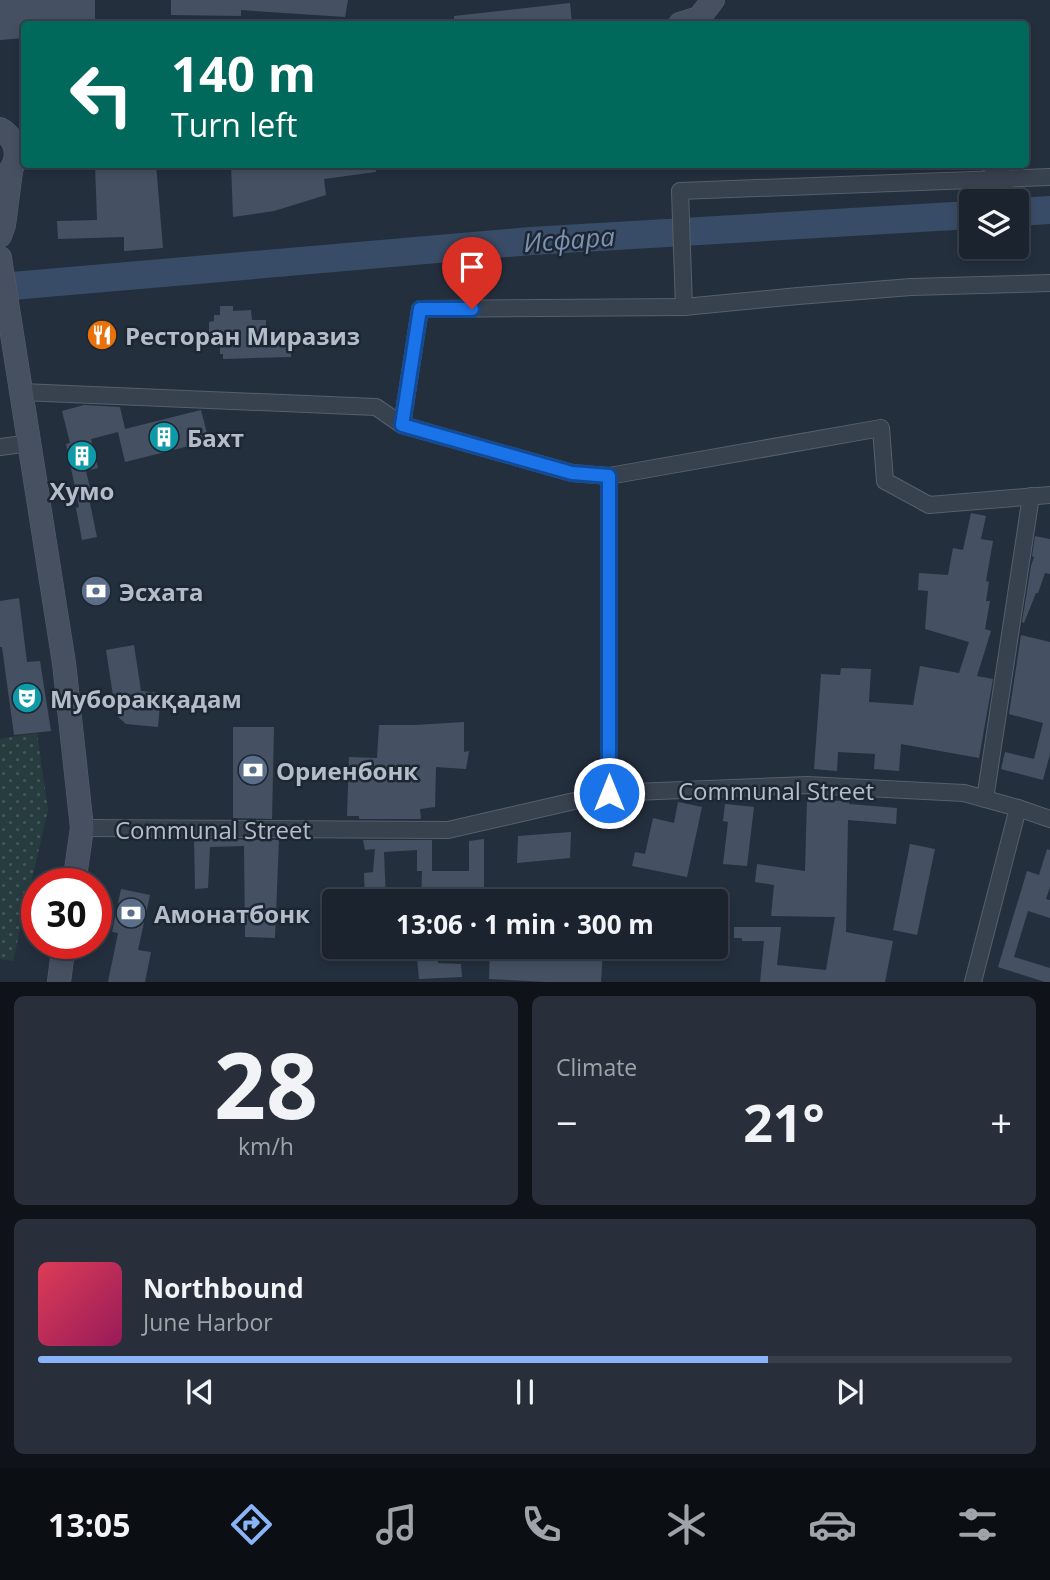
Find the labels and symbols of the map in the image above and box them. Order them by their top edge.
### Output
water label: Исфара [522,218,616,260]
pin [442,237,502,309]
restaurant icon: Ресторан Миразиз [85,318,119,352]
place label: Ресторан Миразиз [125,319,360,352]
building icon: Бахт [147,420,181,454]
place label: Бахт [187,421,244,454]
building icon: Хумо [65,439,99,473]
place label: Хумо [50,474,114,507]
bank icon: Эсхата [79,574,113,608]
place label: Эсхата [119,575,203,608]
theatre icon: Муборакқадам [10,681,44,715]
place label: Муборакқадам [50,682,242,715]
bank icon: Ориенбонк [236,753,270,787]
place label: Ориенбонк [276,754,418,787]
position arrow [572,756,646,830]
street label: Communal Street [678,774,874,807]
street label: Communal Street [115,813,311,846]
speed limit sign: 30 [21,868,112,959]
bank icon: Амонатбонк [114,896,148,930]
place label: Амонатбонк [154,897,310,930]

